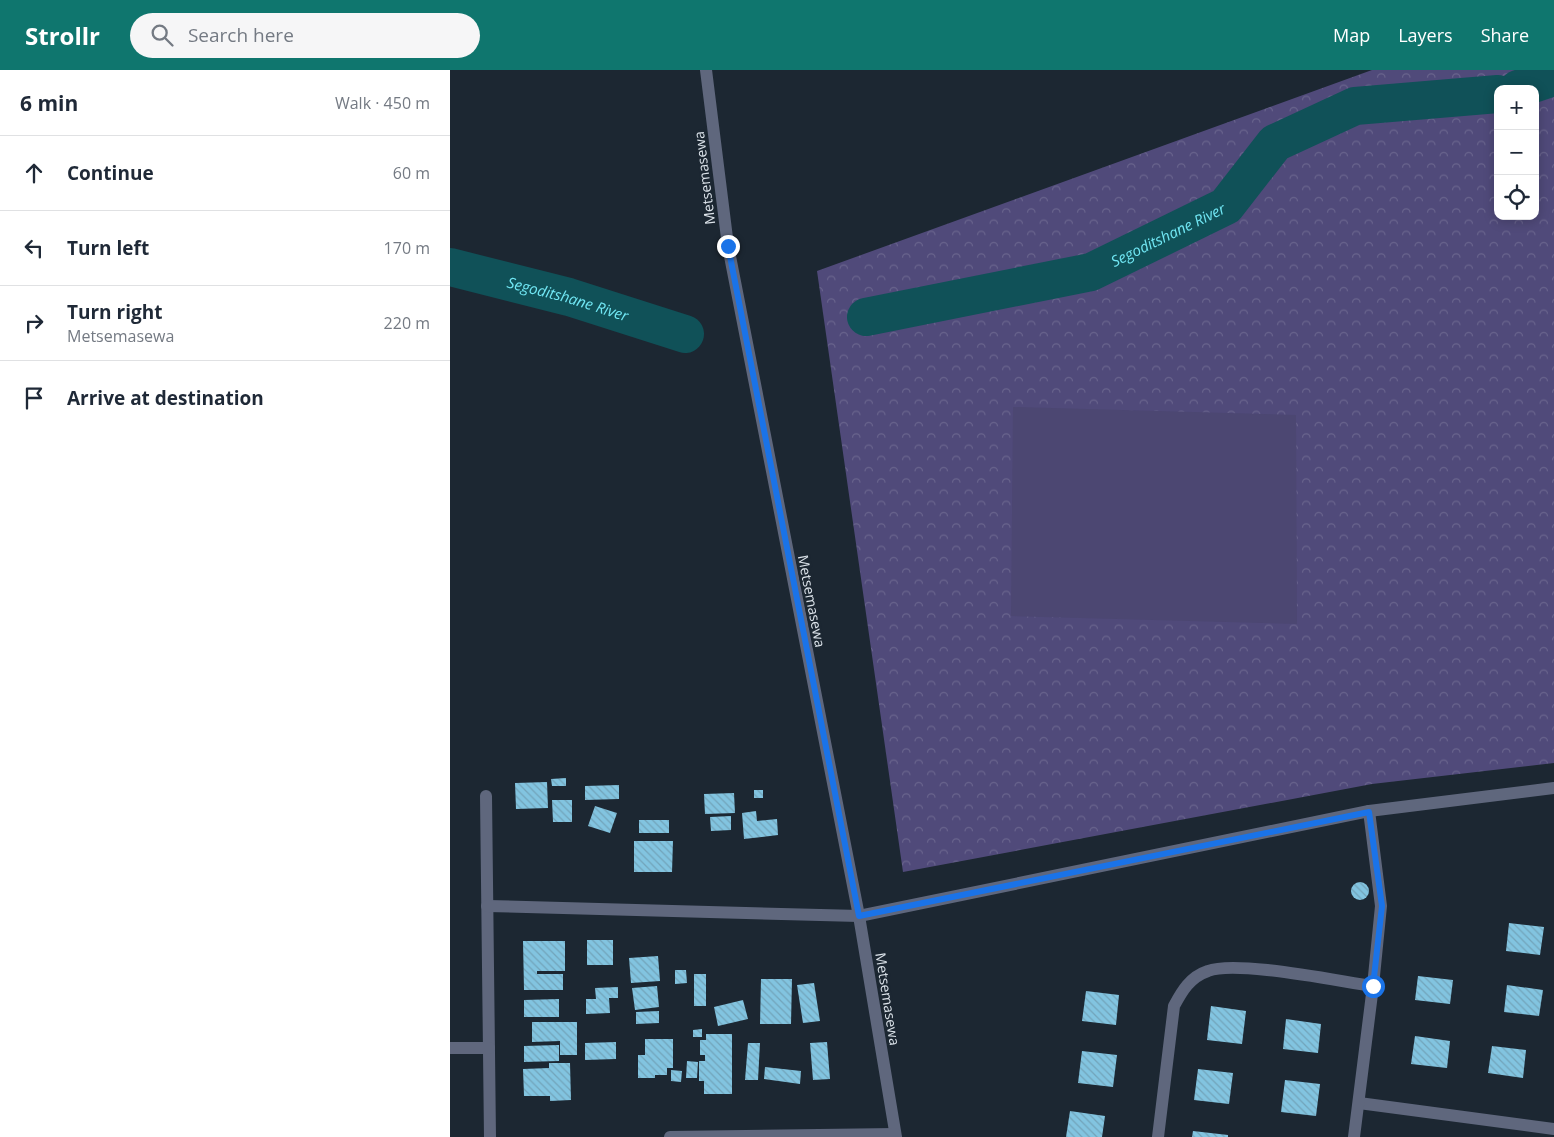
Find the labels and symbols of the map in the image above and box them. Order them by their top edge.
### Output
street label: Metsemasewa [689,130,719,226]
water label: Segoditshane River [1107,198,1229,271]
route end [717,235,740,258]
water label: Segoditshane River [505,272,632,326]
street label: Metsemasewa [794,553,830,649]
street label: Metsemasewa [871,951,905,1047]
route start [1362,975,1385,998]

